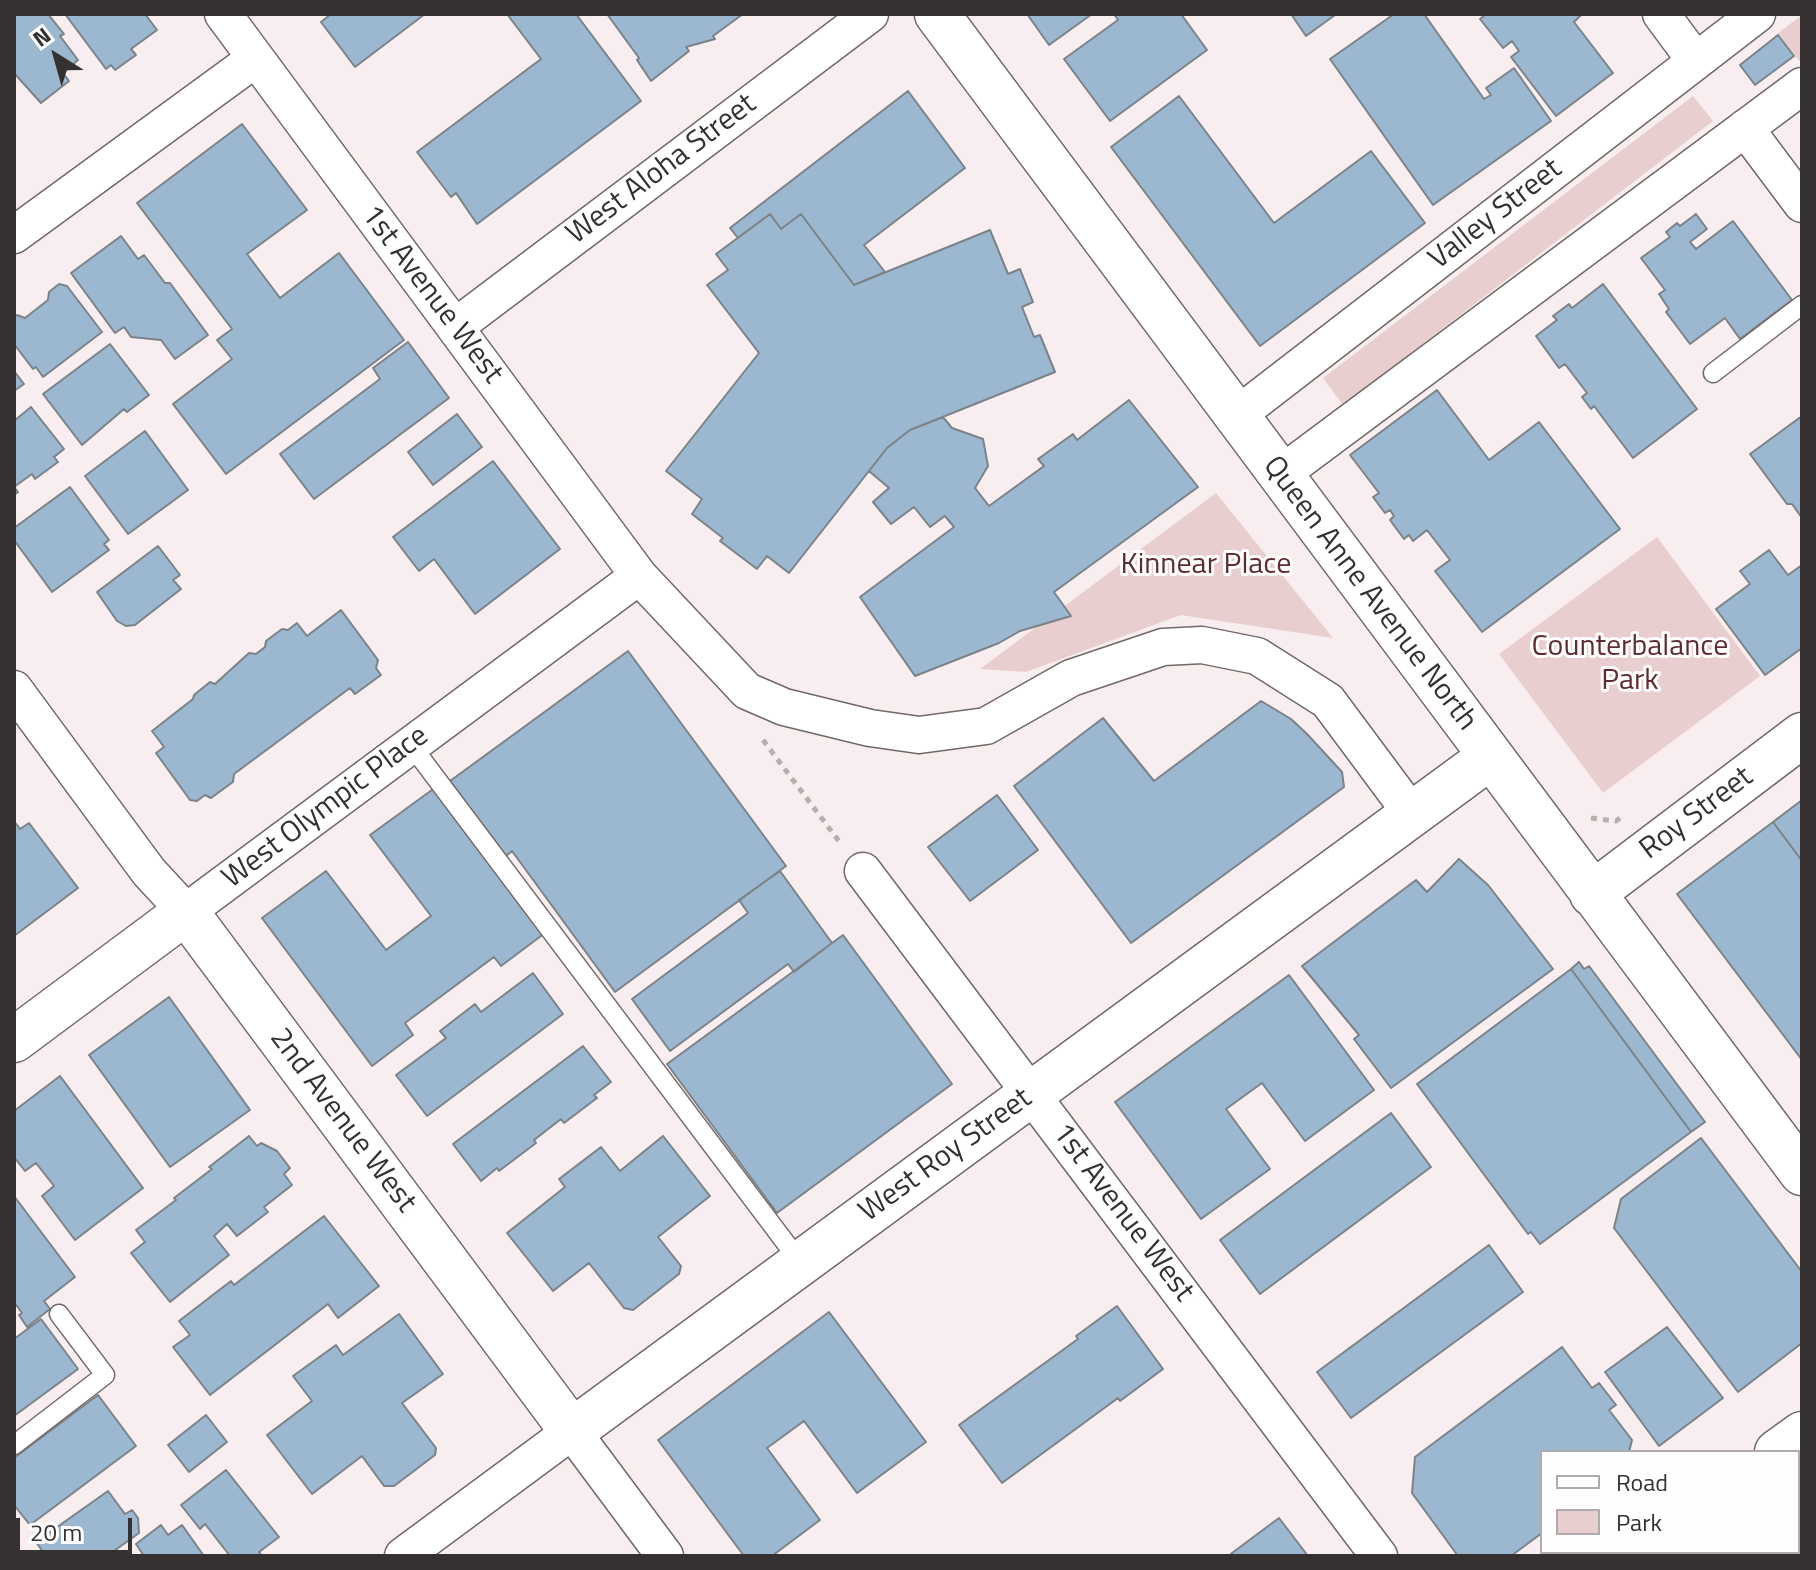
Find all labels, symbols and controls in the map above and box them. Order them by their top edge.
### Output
north arrow [16,16,96,96]
text: N [25,19,58,55]
street label: West Aloha Street [560,87,764,253]
street label: Valley Street [1422,152,1570,278]
street label: 1st Avenue West [352,199,510,391]
street label: Queen Anne Avenue North [1254,450,1484,738]
park label: Kinnear Place [1121,548,1291,584]
park label: Counterbalance Park [1532,630,1728,700]
street label: West Olympic Place [216,719,436,897]
street label: Roy Street [1633,760,1761,868]
street label: 2nd Avenue West [261,1022,423,1220]
street label: West Roy Street [853,1081,1039,1231]
street label: 1st Avenue West [1043,1117,1201,1309]
legend [1540,1450,1800,1554]
text: Road [1616,1464,1668,1500]
scale bar [20,1502,136,1552]
text: Park [1616,1504,1662,1540]
text: 20 m [30,1514,82,1550]

